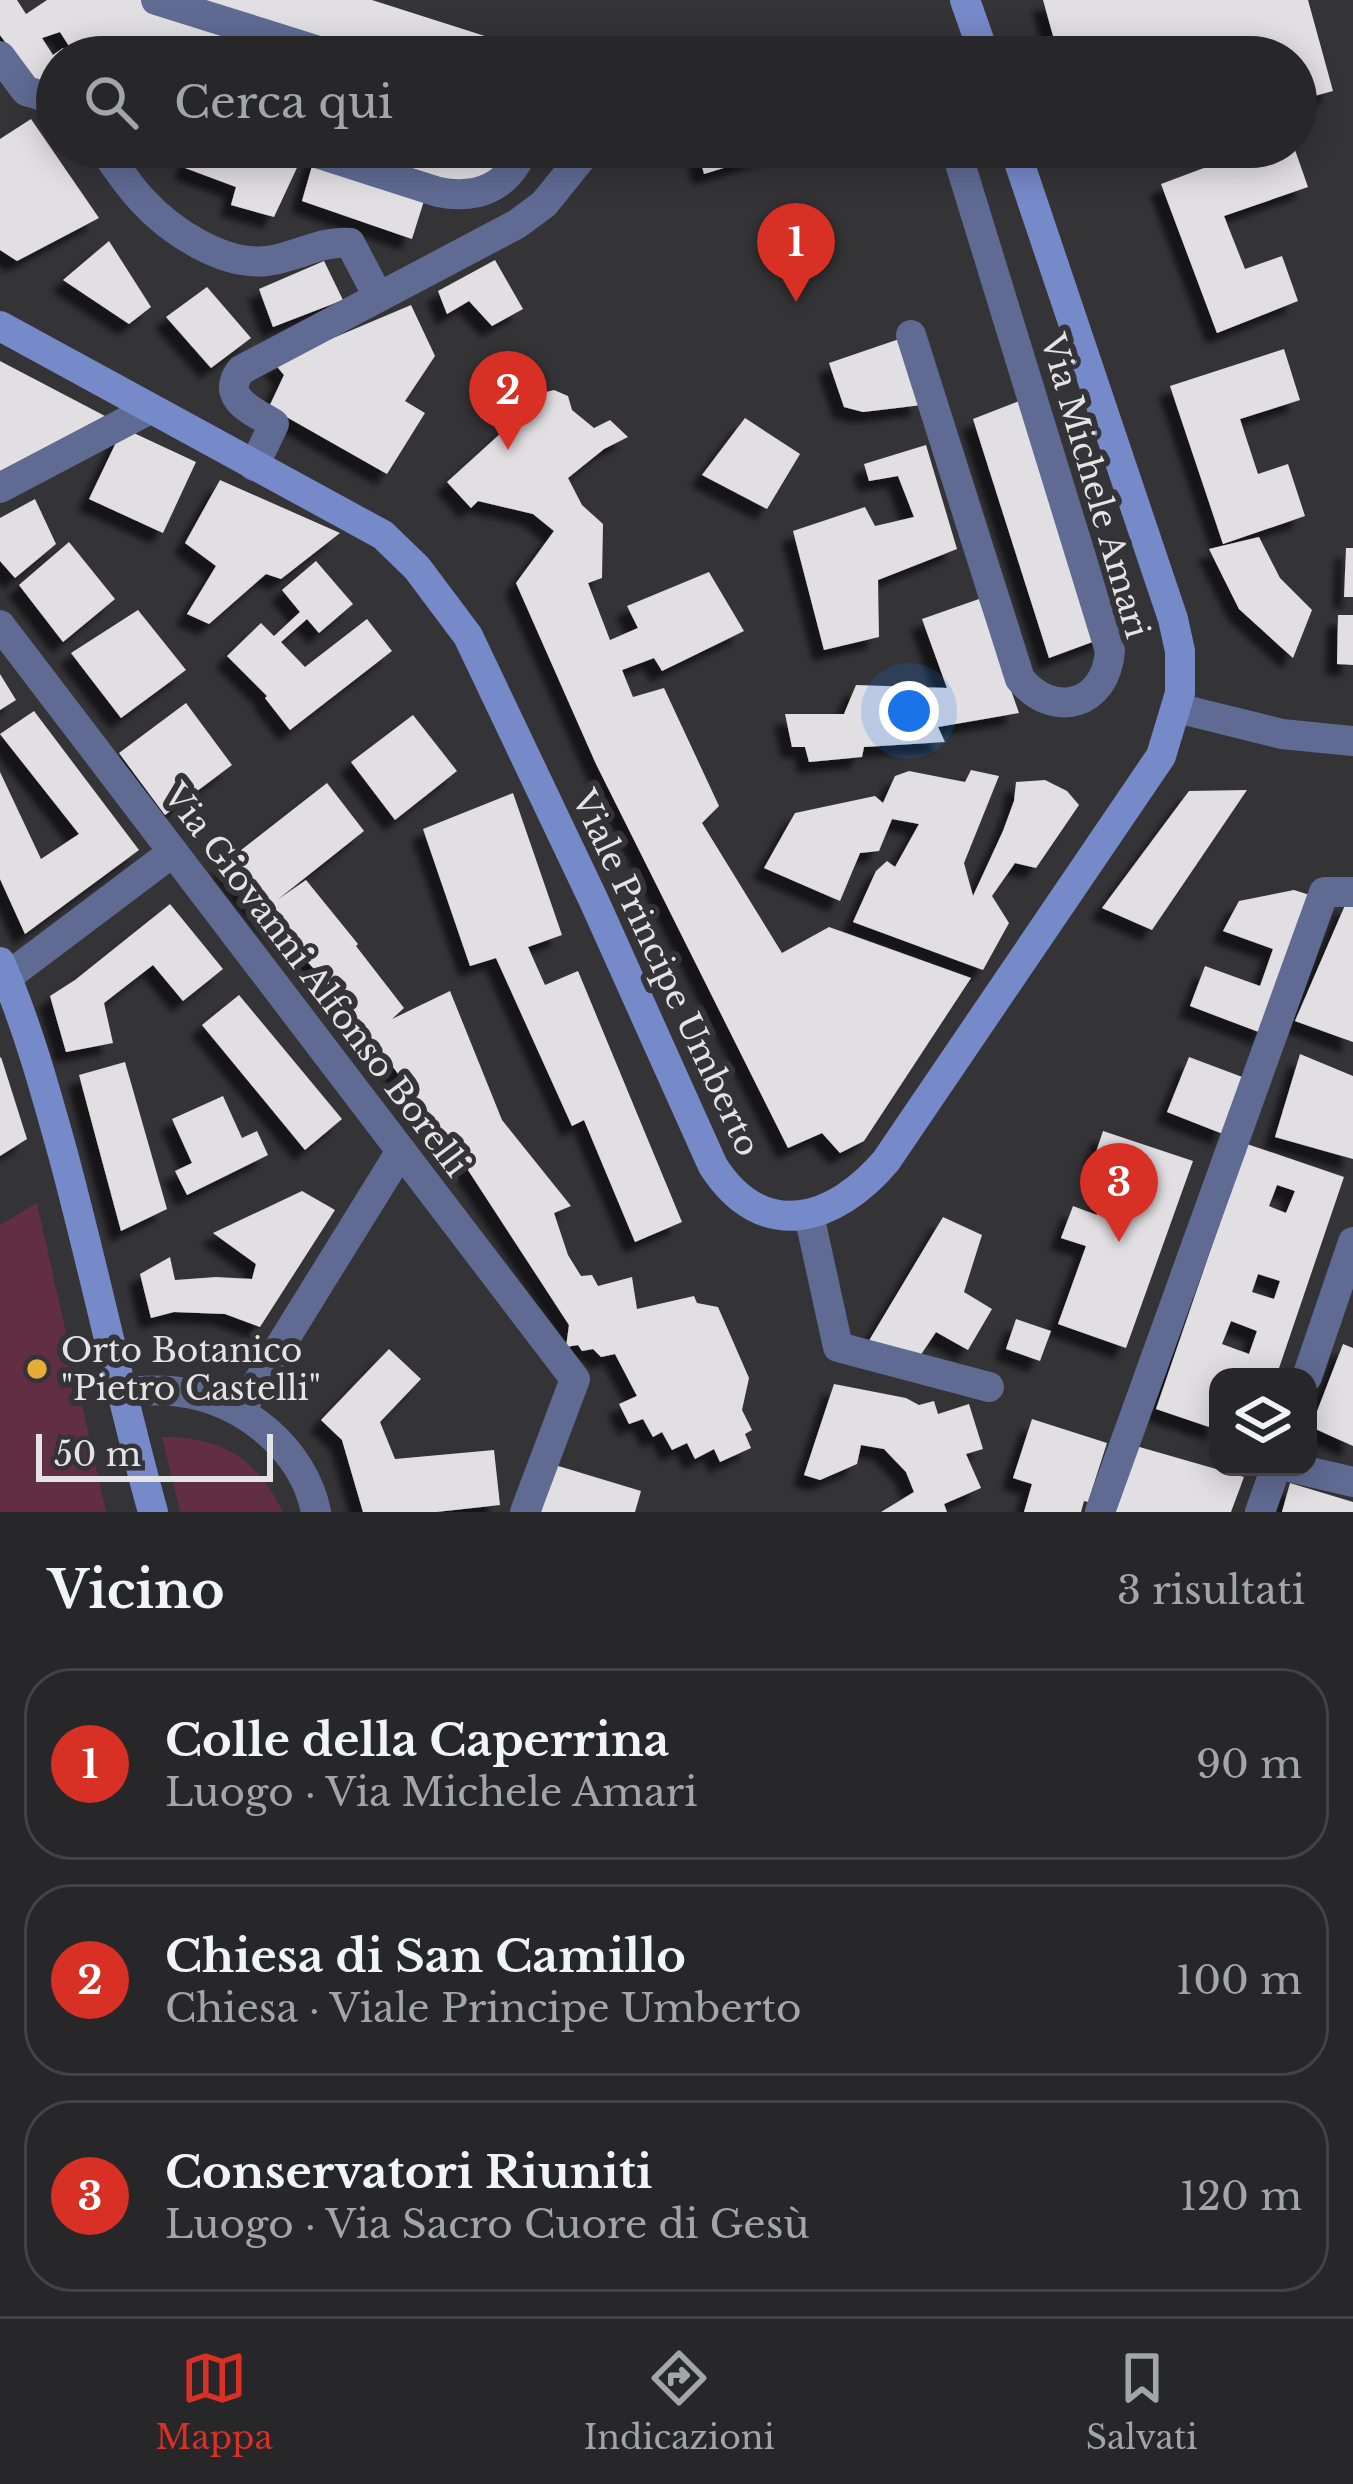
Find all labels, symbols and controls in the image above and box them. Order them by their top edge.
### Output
search box [36,36,1317,168]
icon: search [78,69,144,135]
text: Cerca qui [174,74,393,130]
pin: 1 [757,203,835,302]
street label: Via Michele Amari [1032,328,1158,643]
pin: 2 [469,351,547,450]
your location [879,681,939,741]
street label: Via Giovanni Alfonso Borelli [154,775,477,1185]
street label: Viale Principe Umberto [563,782,769,1163]
pin: 3 [1080,1143,1158,1242]
place label: Orto Botanico "Pietro Castelli" [61,1330,321,1409]
marker: Orto Botanico "Pietro Castelli" [24,1356,50,1382]
map controls [1209,1368,1317,1476]
button: layers [1209,1368,1317,1476]
scale bar [36,1428,273,1481]
text: 50 m [54,1434,141,1475]
text: Vicino [48,1559,225,1622]
text: 3 risultati [1117,1566,1305,1615]
text: Colle della Caperrina [165,1712,669,1768]
text: 1 [81,1740,99,1789]
text: 90 m [1196,1740,1302,1789]
text: Luogo · Via Michele Amari [165,1768,697,1817]
text: Chiesa di San Camillo [165,1928,686,1984]
text: 2 [77,1956,103,2005]
text: 100 m [1176,1956,1302,2005]
text: Chiesa · Viale Principe Umberto [165,1984,802,2033]
text: Conservatori Riuniti [165,2144,652,2200]
text: 3 [78,2172,102,2221]
text: 120 m [1180,2172,1302,2221]
text: Luogo · Via Sacro Cuore di Gesù [165,2200,810,2249]
tab: Mappa [155,2345,273,2458]
tab: Indicazioni [584,2345,775,2458]
tab: Salvati [1086,2345,1198,2458]

